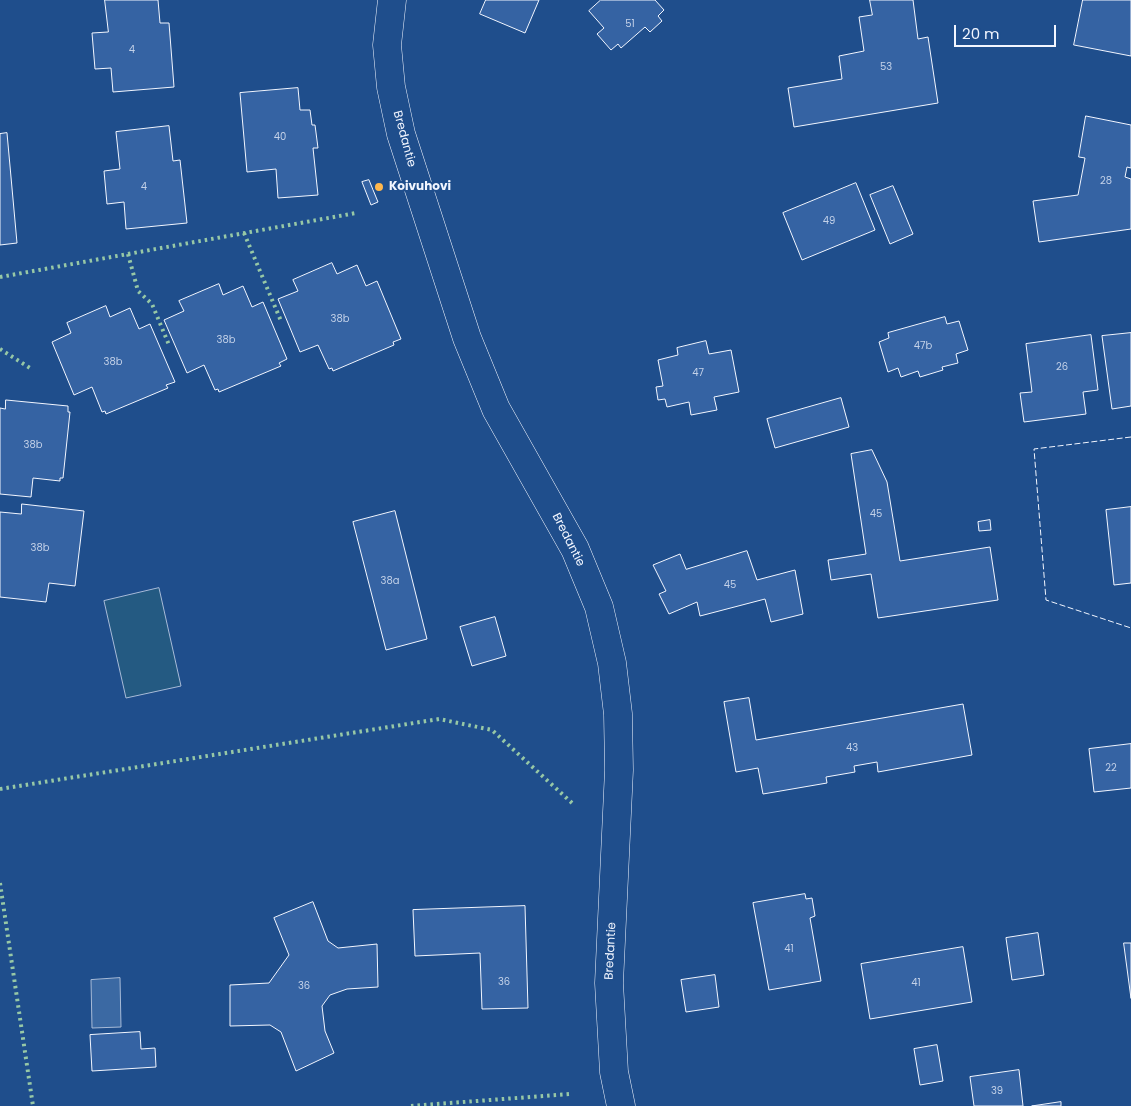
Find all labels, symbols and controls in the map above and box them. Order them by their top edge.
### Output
scale bar [956,15,1058,47]
house number: 51 [625,18,635,30]
text: 20 m [962,23,1000,44]
house number: 4 [129,44,135,56]
house number: 53 [880,61,892,73]
street label: Bredantie [390,109,418,169]
house number: 40 [274,131,286,143]
house number: 28 [1100,175,1112,187]
place label: Koivuhovi [389,180,451,194]
house number: 4 [141,181,147,193]
marker: Koivuhovi [373,181,385,193]
house number: 49 [823,215,835,227]
house number: 38b [331,313,349,325]
house number: 38b [217,334,235,346]
house number: 47b [914,340,932,352]
house number: 38b [104,356,122,368]
house number: 26 [1056,361,1068,373]
house number: 47 [692,367,704,379]
house number: 38b [24,439,42,451]
house number: 45 [870,508,882,520]
street label: Bredantie [548,511,588,569]
house number: 38b [31,542,49,554]
house number: 38a [381,575,399,587]
house number: 45 [724,579,736,591]
house number: 43 [846,742,858,754]
house number: 22 [1105,762,1117,774]
street label: Bredantie [602,922,620,980]
house number: 41 [784,943,794,955]
house number: 36 [498,976,510,988]
house number: 41 [911,977,921,989]
house number: 36 [298,980,310,992]
house number: 39 [991,1085,1003,1097]

